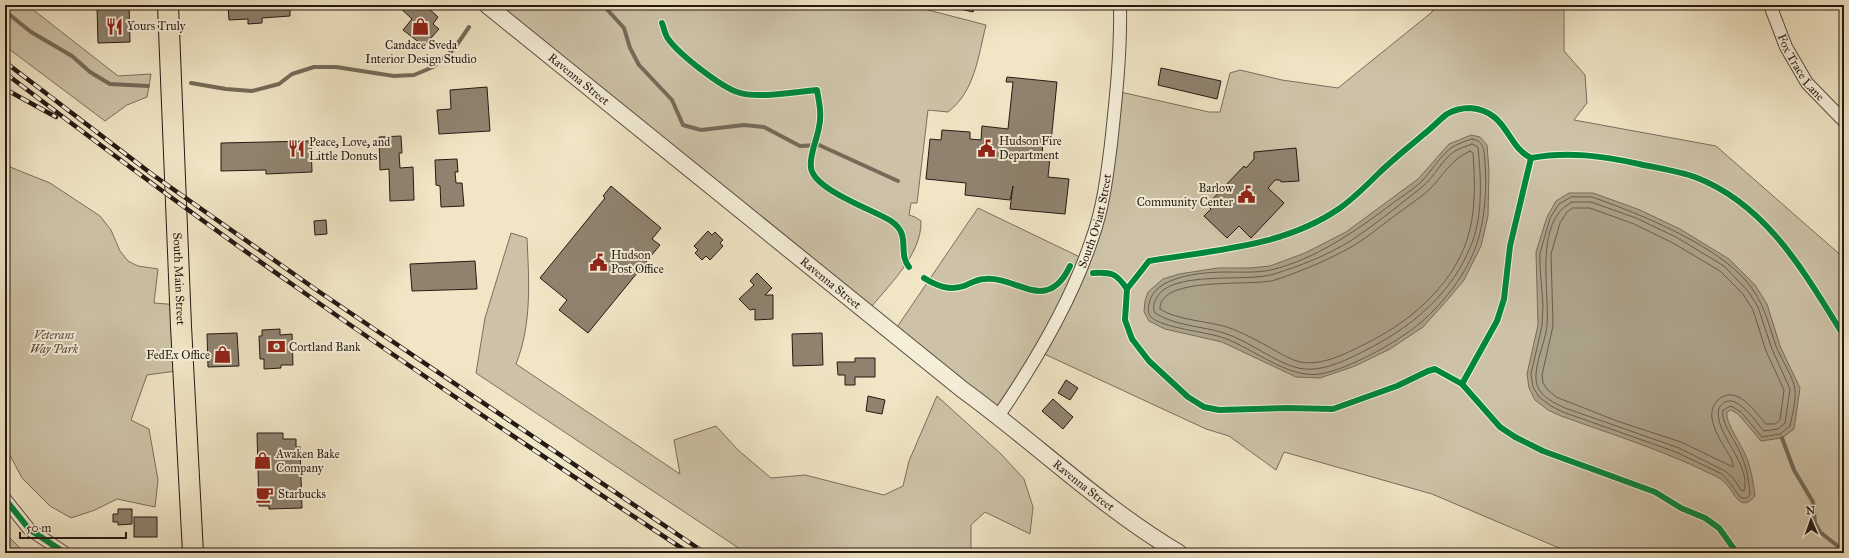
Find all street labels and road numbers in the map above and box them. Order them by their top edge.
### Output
street label: Fox Trace Lane [1775,32,1827,104]
street label: Ravenna Street [545,50,613,109]
street label: South Oviatt Street [1075,172,1114,270]
street label: South Main Street [170,232,188,326]
street label: Ravenna Street [797,254,865,312]
street label: Ravenna Street [1050,457,1118,514]

